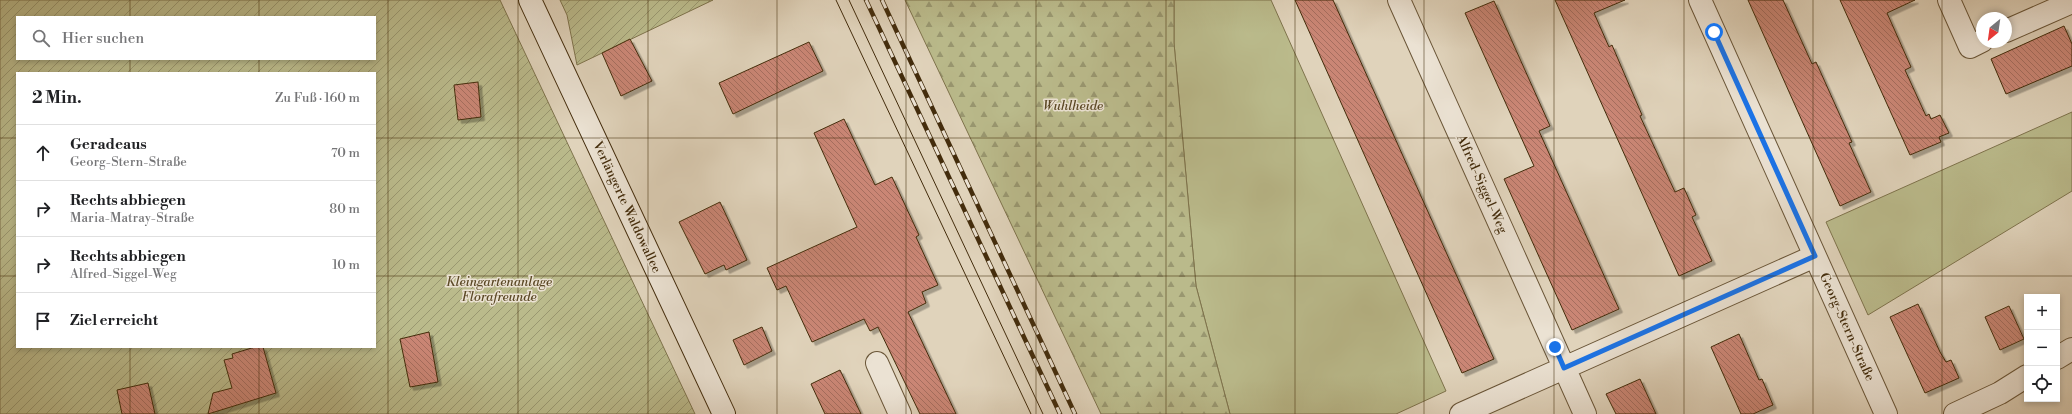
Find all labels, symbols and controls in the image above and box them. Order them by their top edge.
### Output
north arrow [1976,12,2012,48]
search box [16,16,376,60]
route start [1705,23,1723,41]
icon: search [30,27,52,49]
text: Hier suchen [62,29,144,48]
text: 2 Min. [32,87,82,109]
text: Zu Fuß · 160 m [275,90,360,106]
park label: Wuhlheide [1043,98,1103,114]
street label: Alfred-Siggel-Weg [1453,131,1511,236]
text: Geradeaus [70,135,147,154]
street label: Verlängerte Waldowallee [589,138,665,276]
icon: ahead [32,142,54,164]
text: 70 m [331,145,360,161]
text: Georg-Stern-Straße [70,154,187,170]
text: Rechts abbiegen [70,191,186,210]
icon: right [32,198,54,220]
text: 80 m [329,201,360,217]
text: Maria-Matray-Straße [70,210,194,226]
text: Rechts abbiegen [70,247,186,266]
icon: right [32,254,54,276]
text: 10 m [332,257,360,273]
text: Alfred-Siggel-Weg [70,266,177,282]
street label: Georg-Stern-Straße [1816,270,1878,384]
park label: Kleingartenanlage Florafreunde [446,274,552,305]
map controls [2024,294,2060,402]
button: + [2024,294,2060,330]
icon: arrive [32,310,54,332]
text: Ziel erreicht [70,311,158,330]
button: − [2024,330,2060,366]
route end [1546,338,1564,356]
button: locate [2024,366,2060,402]

